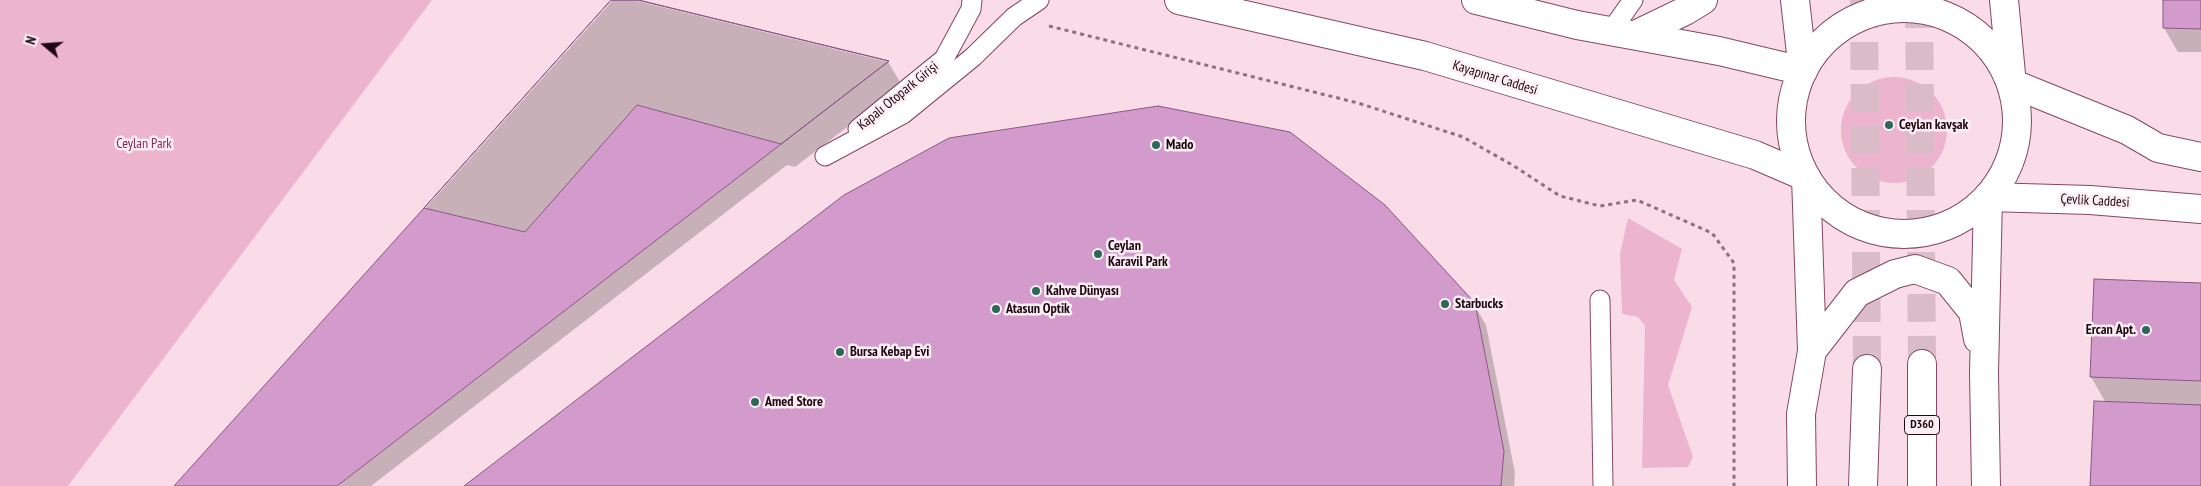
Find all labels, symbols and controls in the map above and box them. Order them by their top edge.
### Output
north arrow [20,20,70,70]
text: N [21,34,40,47]
street label: Kayapınar Caddesi [1450,57,1540,99]
street label: Kapalı Otopark Girişi [854,58,942,134]
place label: Ceylan kavşak [1899,117,1968,133]
marker: Ceylan kavşak [1883,119,1895,131]
park label: Ceylan Park [116,136,172,152]
place label: Mado [1166,137,1194,153]
marker: Mado [1150,139,1162,151]
street label: Çevlik Caddesi [2060,191,2130,211]
place label: Ceylan Karavil Park [1108,238,1168,270]
marker: Ceylan Karavil Park [1092,248,1104,260]
place label: Kahve Dünyası [1046,283,1119,299]
marker: Kahve Dünyası [1030,285,1042,297]
place label: Starbucks [1455,296,1503,312]
marker: Starbucks [1439,298,1451,310]
place label: Atasun Optik [1006,301,1070,317]
marker: Atasun Optik [990,303,1002,315]
place label: Ercan Apt. [2086,322,2136,338]
marker: Ercan Apt. [2140,324,2152,336]
place label: Bursa Kebap Evi [850,344,929,360]
marker: Bursa Kebap Evi [834,346,846,358]
place label: Amed Store [765,394,823,410]
marker: Amed Store [749,396,761,408]
road number: D360 [1904,416,1940,434]

